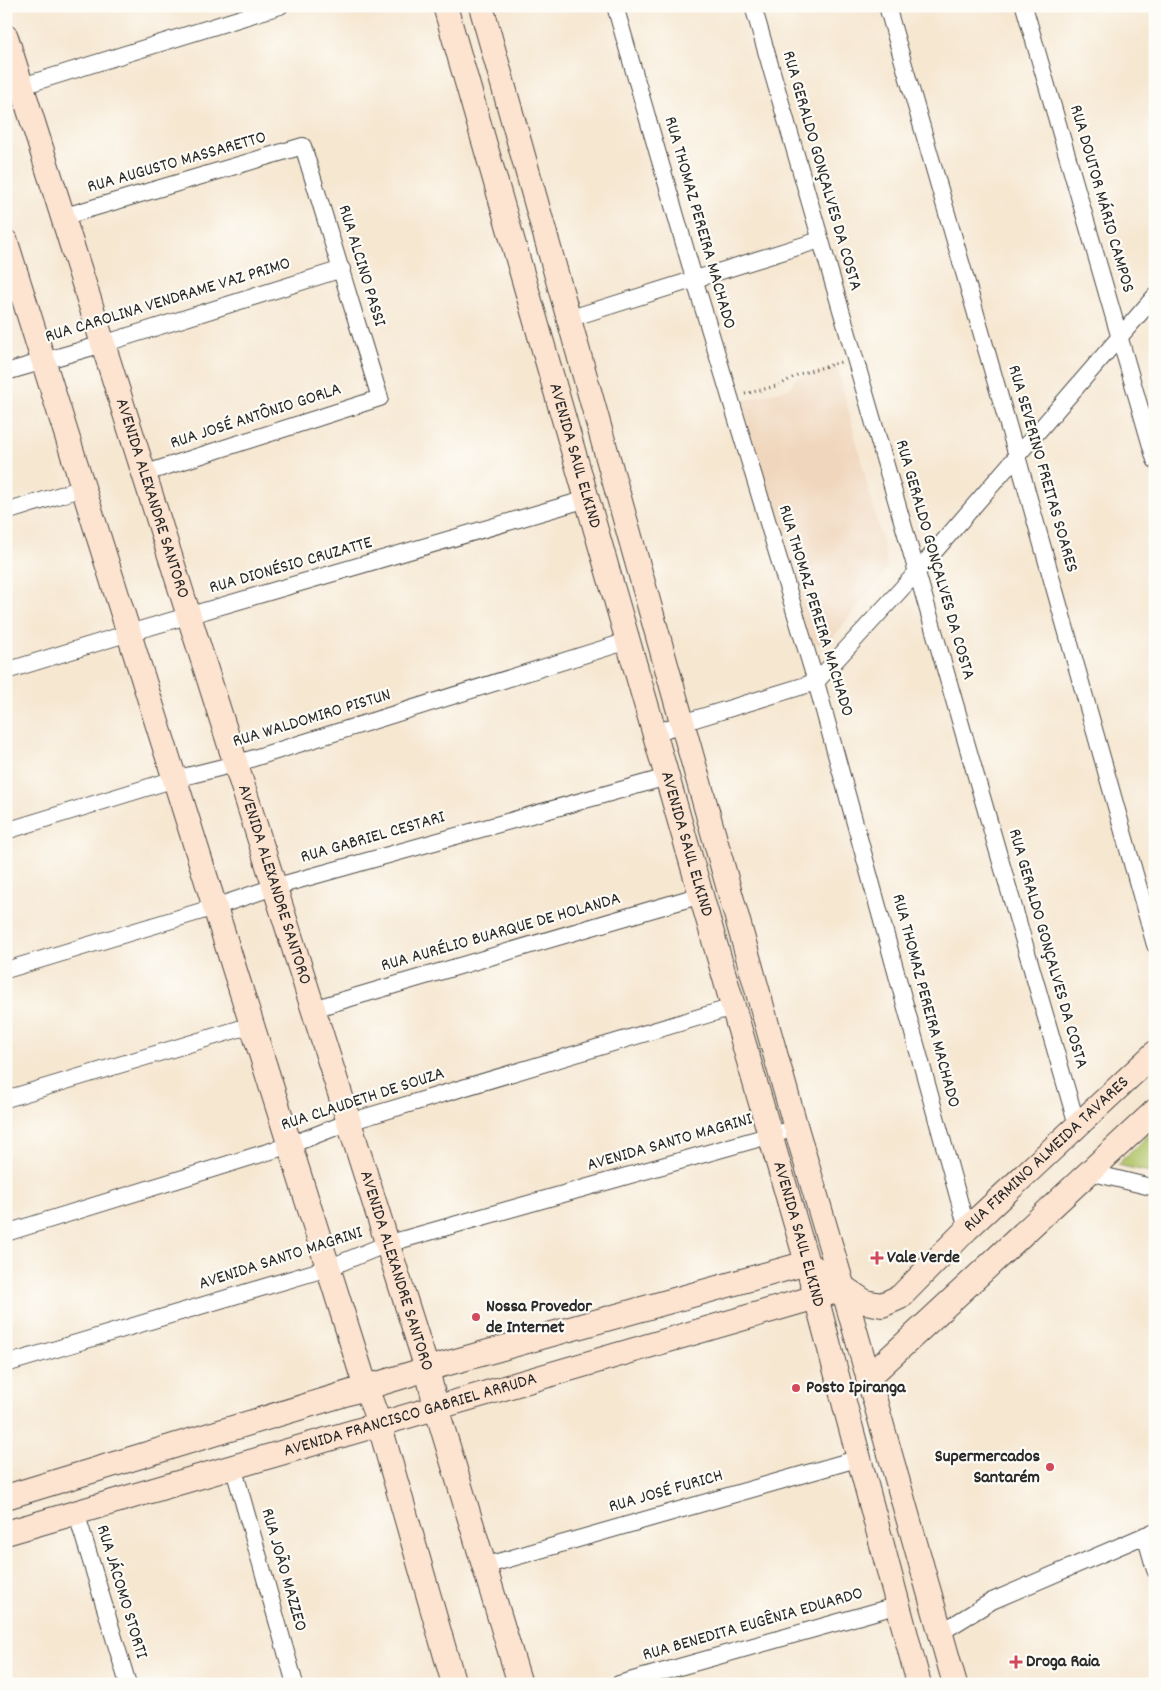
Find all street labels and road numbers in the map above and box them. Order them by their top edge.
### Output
street label: RUA GERALDO GONÇALVES DA COSTA [775,48,867,294]
street label: RUA DOUTOR MÁRIO CAMPOS [1062,102,1140,296]
street label: RUA THOMAZ PEREIRA MACHADO [657,114,741,332]
street label: RUA AUGUSTO MASSARETTO [85,125,269,201]
street label: RUA ALCINO PASSI [331,202,391,330]
street label: RUA CAROLINA VENDRAME VAZ PRIMO [42,252,294,350]
street label: RUA SEVERINO FREITAS SOARES [1000,362,1084,576]
street label: RUA JOSÉ ANTÔNIO GORLA [167,377,345,456]
street label: AVENIDA SAUL ELKIND [542,380,607,531]
street label: AVENIDA ALEXANDRE SANTORO [109,395,195,602]
street label: RUA GERALDO GONÇALVES DA COSTA [888,437,980,683]
street label: RUA THOMAZ PEREIRA MACHADO [771,502,859,720]
street label: RUA DIONÉSIO CRUZATTE [207,531,375,601]
street label: RUA WALDOMIRO PISTUN [230,683,394,755]
street label: AVENIDA SAUL ELKIND [654,768,719,920]
street label: AVENIDA ALEXANDRE SANTORO [231,781,317,988]
street label: RUA GABRIEL CESTARI [298,805,449,871]
street label: RUA GERALDO GONÇALVES DA COSTA [1001,826,1093,1072]
street label: RUA AURÉLIO BUARQUE DE HOLANDA [378,887,624,979]
street label: RUA THOMAZ PEREIRA MACHADO [884,891,966,1111]
street label: RUA CLAUDETH DE SOUZA [278,1062,448,1138]
street label: RUA FIRMINO ALMEIDA TAVARES [958,1071,1135,1238]
street label: AVENIDA SANTO MAGRINI [584,1107,756,1179]
street label: AVENIDA SAUL ELKIND [766,1159,831,1310]
street label: AVENIDA ALEXANDRE SANTORO [353,1168,439,1374]
street label: AVENIDA SANTO MAGRINI [196,1221,367,1297]
street label: AVENIDA FRANCISCO GABRIEL ARRUDA [281,1367,540,1464]
street label: RUA JOSÉ FURICH [606,1464,726,1520]
street label: RUA JOÃO MAZZEO [254,1506,312,1634]
street label: RUA JÁCOMO STORTI [89,1522,153,1662]
street label: RUA BENEDITA EUGÊNIA EDUARDO [640,1582,866,1668]

